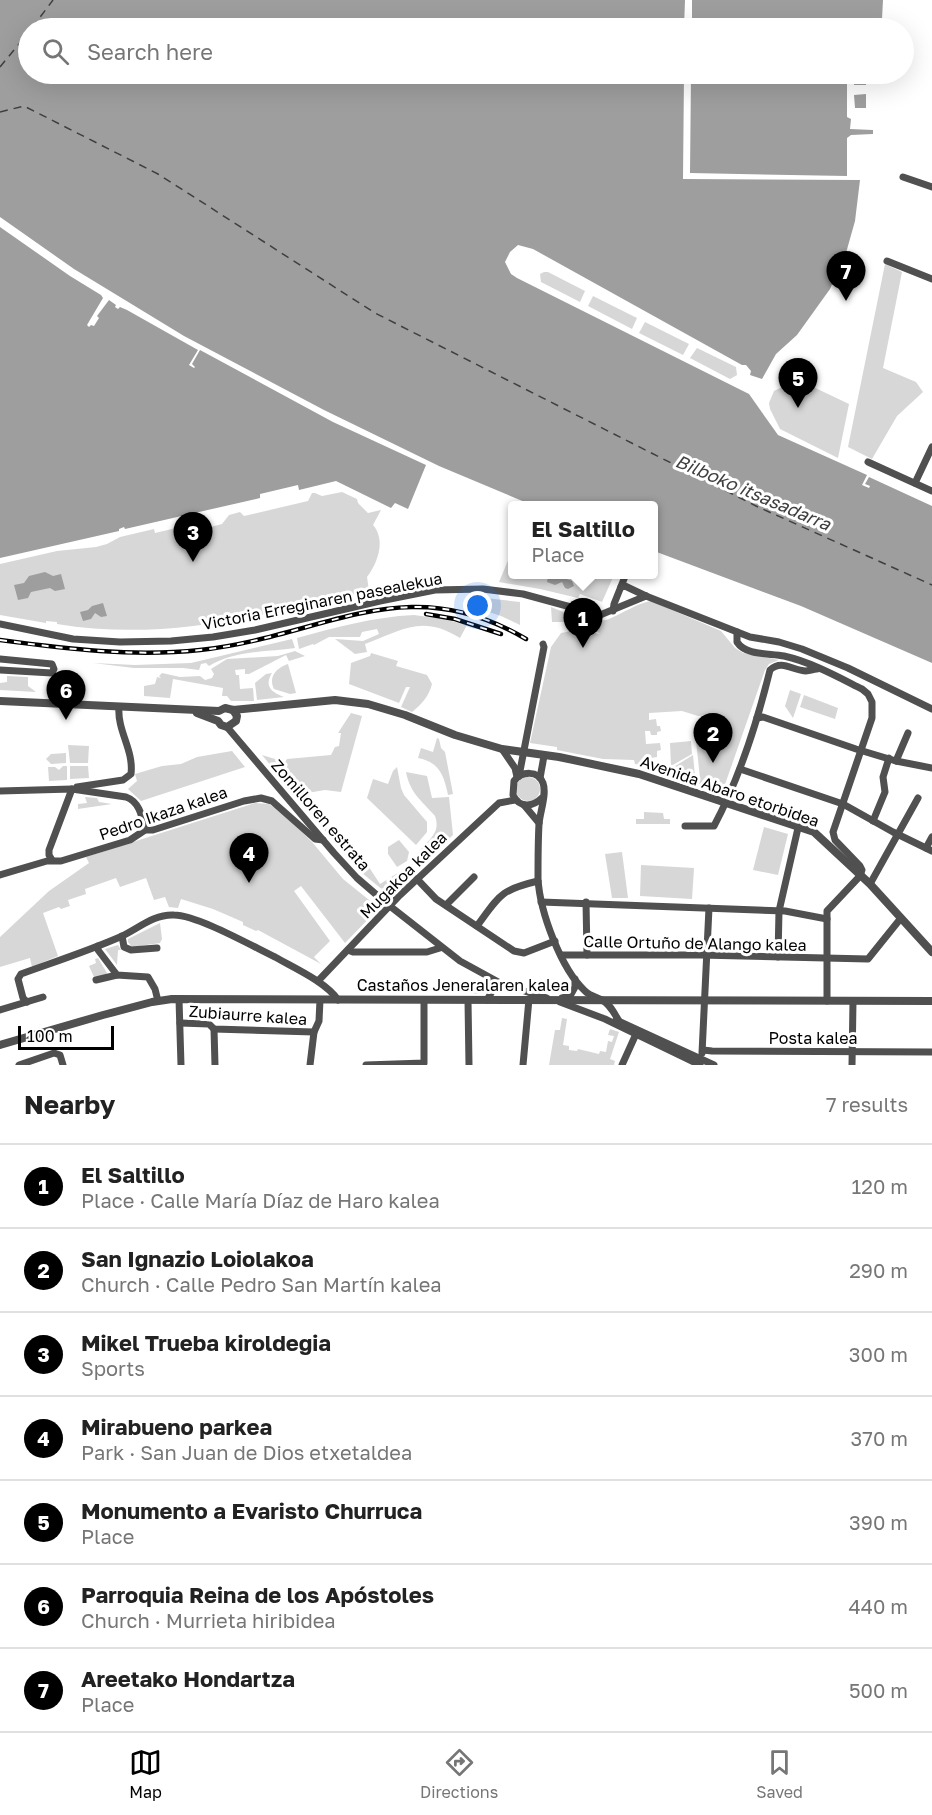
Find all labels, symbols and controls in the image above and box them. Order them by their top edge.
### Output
search box [18,18,914,84]
icon: search [39,35,72,68]
text: Search here [87,38,213,65]
pin: 7 [826,252,866,301]
pin: 5 [778,358,818,408]
water label: Bilboko itsasadarra [673,449,835,535]
popup [508,501,658,579]
pin: 3 [174,512,212,562]
text: El Saltillo [531,515,635,542]
text: Place [531,542,584,566]
street label: Victoria Erreginaren pasealekua [200,568,444,634]
your location [463,591,492,620]
pin: 1 [564,598,602,648]
pin: 6 [46,670,86,720]
pin: 2 [694,714,732,763]
street label: Avenida Abaro etorbidea [638,751,822,831]
street label: Zomilloren estrata [267,755,375,875]
street label: Pedro Ikaza kalea [96,782,230,844]
street label: Mugakoa kalea [355,827,451,923]
pin: 4 [230,834,268,883]
street label: Calle Ortuño de Alango kalea [583,931,807,955]
street label: Castaños Jeneralaren kalea [357,975,569,995]
street label: Zubiaurre kalea [188,1001,308,1029]
scale bar [18,1023,114,1050]
text: 100 m [27,1026,73,1046]
street label: Posta kalea [768,1028,858,1048]
text: Nearby [24,1089,115,1120]
text: 7 results [826,1092,908,1116]
text: El Saltillo [81,1161,185,1188]
text: 1 [38,1174,49,1198]
text: 120 m [852,1174,908,1198]
text: Place · Calle María Díaz de Haro kalea [81,1188,440,1212]
text: San Ignazio Loiolakoa [81,1245,314,1272]
text: 2 [37,1258,50,1282]
text: 290 m [849,1258,908,1282]
text: Church · Calle Pedro San Martín kalea [81,1272,442,1296]
text: Mikel Trueba kiroldegia [81,1329,331,1356]
text: 3 [37,1342,50,1366]
text: 300 m [849,1342,908,1366]
text: Sports [81,1356,145,1380]
text: Mirabueno parkea [81,1413,272,1440]
text: 4 [37,1426,50,1450]
text: 370 m [851,1426,908,1450]
text: Park · San Juan de Dios etxetaldea [81,1440,412,1464]
text: Monumento a Evaristo Churruca [81,1497,422,1524]
text: 5 [37,1510,50,1534]
text: 390 m [849,1510,908,1534]
text: Place [81,1524,134,1548]
text: Parroquia Reina de los Apóstoles [81,1581,434,1608]
text: 6 [37,1594,50,1618]
text: 440 m [849,1594,908,1618]
text: Church · Murrieta hiribidea [81,1608,336,1632]
text: Areetako Hondartza [81,1665,295,1692]
text: 7 [38,1678,49,1702]
text: 500 m [849,1678,908,1702]
text: Place [81,1692,134,1716]
tab: Map [129,1746,162,1802]
tab: Directions [420,1746,498,1802]
tab: Saved [756,1746,803,1802]

